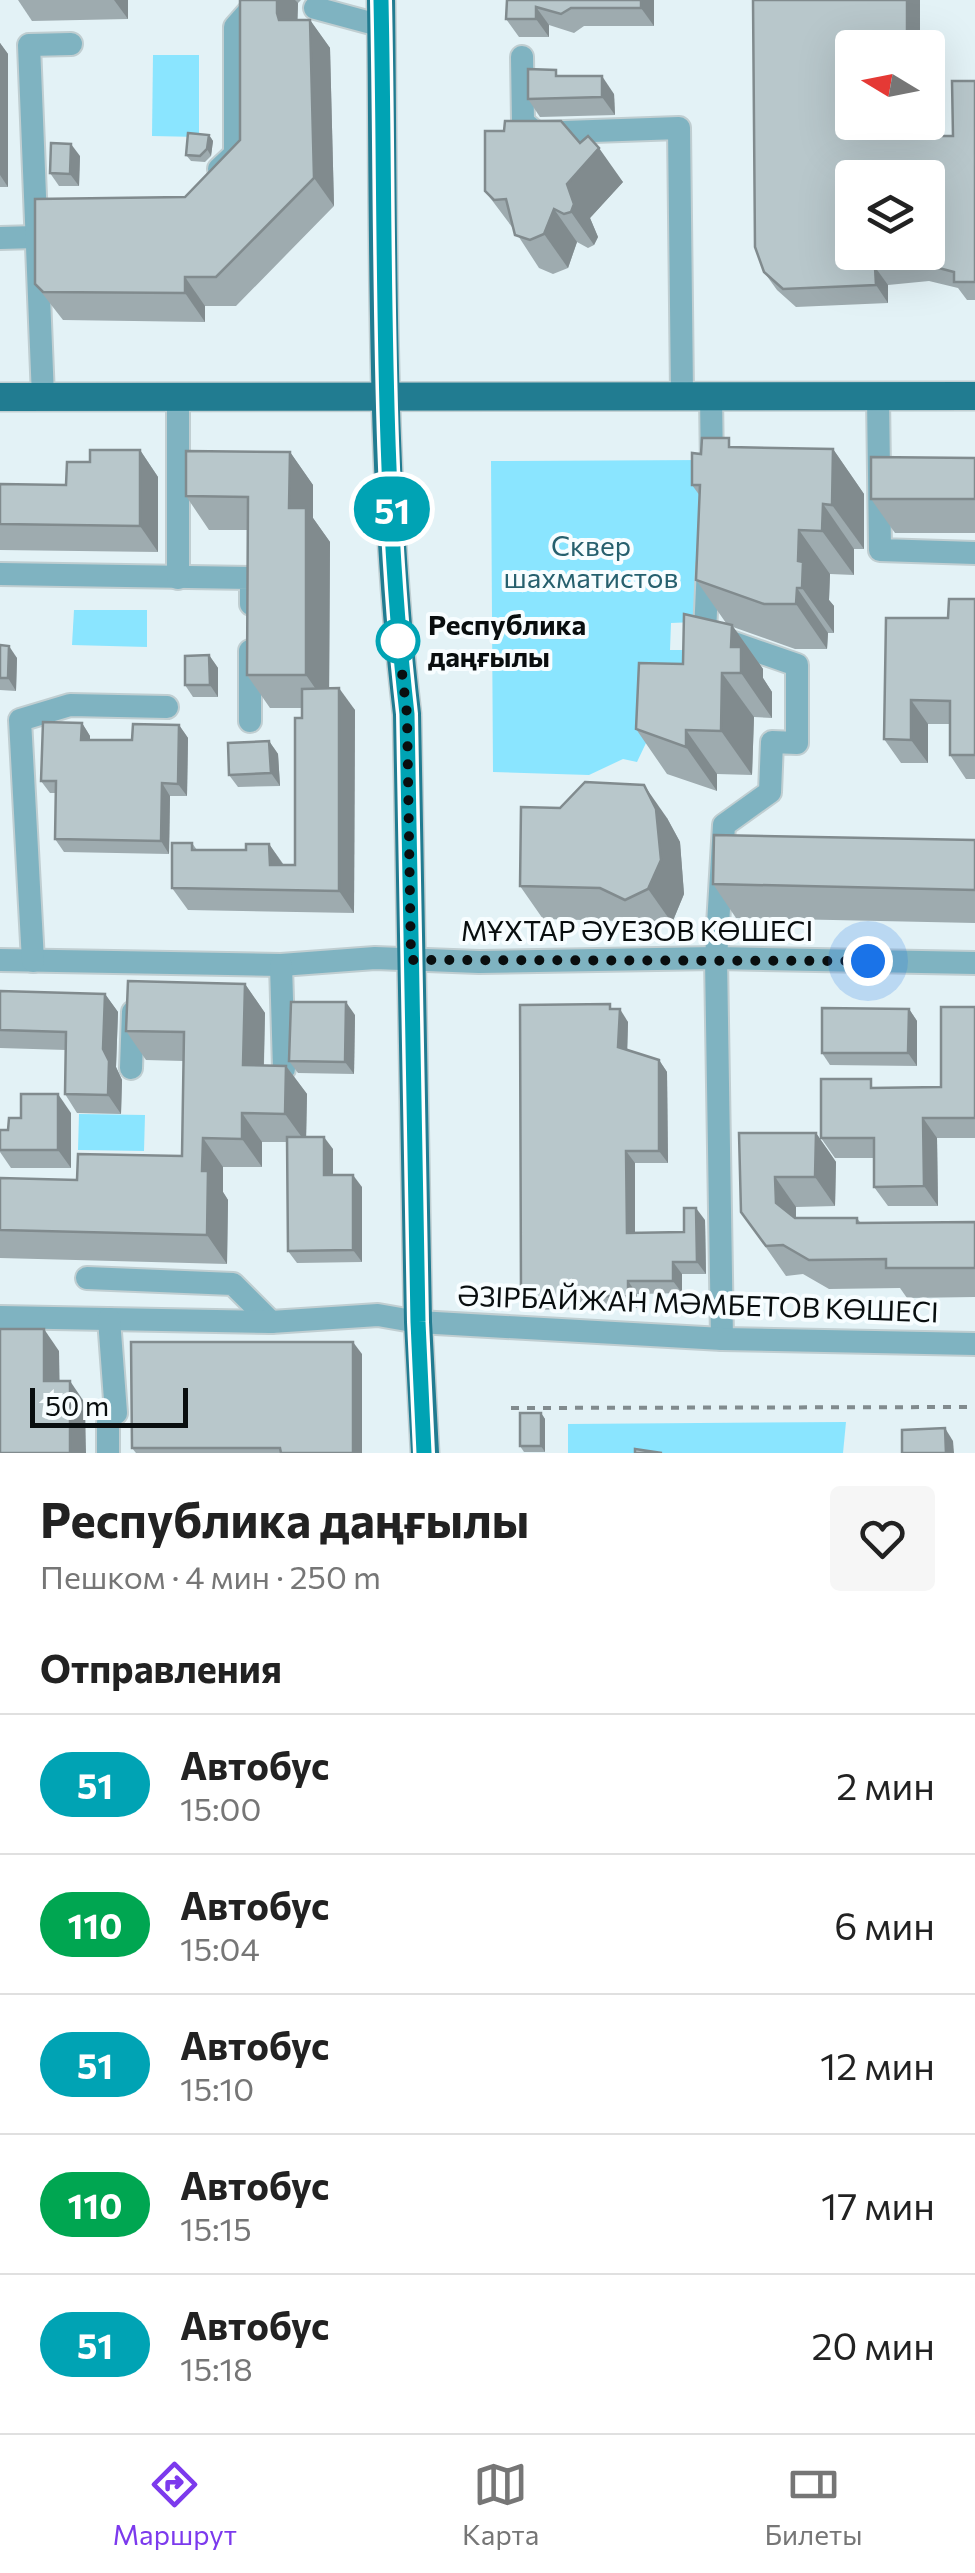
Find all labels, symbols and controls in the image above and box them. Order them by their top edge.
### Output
north arrow [835,30,945,140]
map controls [835,30,945,270]
button: layers [835,160,945,270]
line badge: 51 [347,476,437,542]
text: 51 [374,488,410,531]
park label: Сквер шахматистов [504,528,678,594]
place label: Республика даңғылы [428,607,586,673]
marker: Республика даңғылы [377,620,419,662]
street label: МҰХТАР ӘУЕЗОВ КӨШЕСІ [461,913,813,947]
your location [843,936,893,986]
street label: ӘЗІРБАЙЖАН МӘМБЕТОВ КӨШЕСІ [457,1278,939,1328]
scale bar [30,1383,188,1428]
text: 50 m [45,1388,109,1422]
button: heart [830,1486,935,1591]
text: Республика даңғылы [40,1489,529,1548]
text: Пешком · 4 мин · 250 m [40,1556,381,1596]
text: Отправления [40,1644,282,1691]
text: Автобус [180,1741,330,1788]
text: 2 мин [836,1761,935,1808]
text: 51 [77,1763,113,1806]
text: 15:00 [180,1788,261,1828]
text: Автобус [180,1881,330,1928]
text: 6 мин [834,1901,935,1948]
text: 110 [68,1903,122,1946]
text: 15:04 [180,1928,260,1968]
text: Автобус [180,2021,330,2068]
text: 12 мин [820,2041,935,2088]
text: 51 [77,2043,113,2086]
text: 15:10 [180,2068,254,2108]
text: Автобус [180,2161,330,2208]
text: 17 мин [821,2181,935,2228]
text: 110 [68,2183,122,2226]
text: 15:15 [180,2208,252,2248]
text: Автобус [180,2301,330,2348]
text: 20 мин [811,2321,935,2368]
text: 51 [77,2323,113,2366]
text: 15:18 [180,2348,253,2388]
tab: Маршрут [113,2457,237,2551]
tab: Карта [462,2457,539,2551]
tab: Билеты [764,2457,862,2551]

